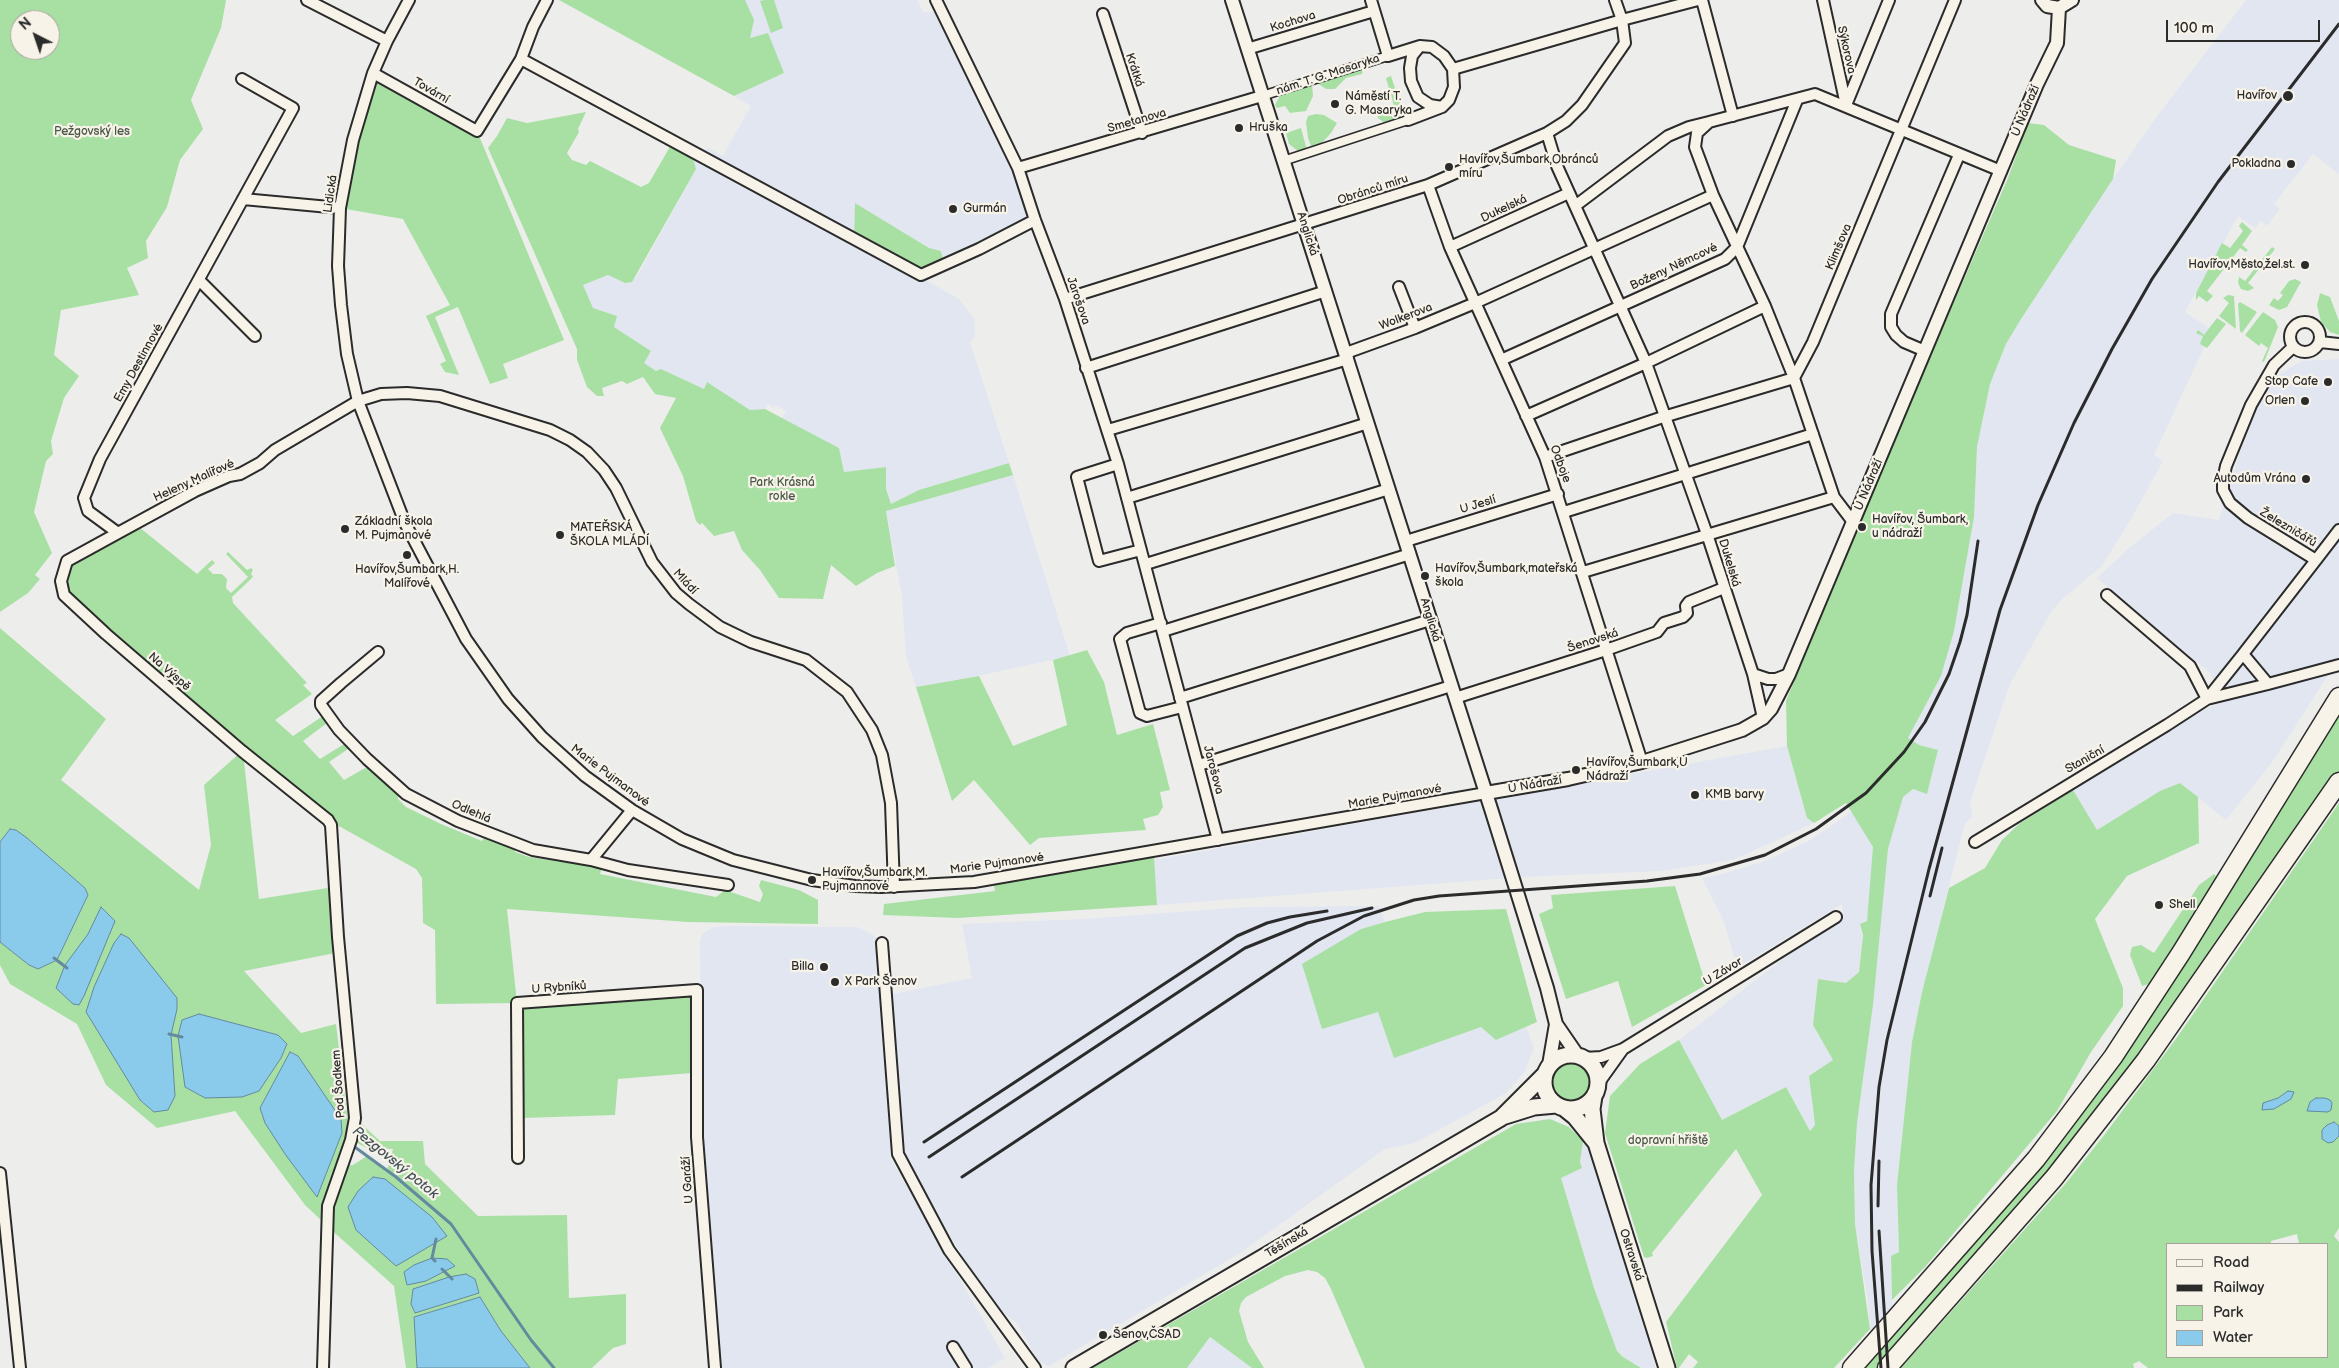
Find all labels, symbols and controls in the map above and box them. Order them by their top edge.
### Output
street label: Kochova [1269,8,1317,36]
north arrow [10,10,60,60]
scale bar [2169,10,2323,42]
text: N [16,14,35,34]
text: 100 m [2174,19,2214,38]
street label: Sýkorova [1834,25,1858,75]
street label: Krátká [1122,51,1146,89]
street label: nám. T. G. Masaryka [1275,52,1381,98]
street label: Tovární [410,75,452,107]
street label: U Nádraží [2009,83,2043,139]
place label: Havířov [2236,89,2277,103]
marker: Havířov [2281,89,2295,103]
place label: Náměstí T. G. Masaryka [1345,90,1412,118]
marker: Náměstí T. G. Masaryka [1329,98,1341,110]
street label: Smetanova [1106,106,1168,136]
place label: Hruška [1249,121,1288,135]
marker: Hruška [1233,122,1245,134]
park label: Pežgovský les [54,125,130,139]
place label: Havířov,Šumbark,Obránců míru [1459,153,1599,181]
place label: Pokladna [2231,157,2281,171]
marker: Pokladna [2285,158,2297,170]
marker: Havířov,Šumbark,Obránců míru [1443,161,1455,173]
street label: Obránců míru [1336,172,1410,208]
street label: Lidická [321,174,341,214]
street label: Dukelská [1479,192,1529,226]
place label: Gurmán [963,202,1006,216]
marker: Gurmán [947,203,959,215]
street label: Anglická [1293,210,1321,258]
street label: Klimšova [1823,222,1855,272]
street label: Boženy Němcové [1628,240,1720,294]
place label: Havířov,Město,žel.st. [2188,258,2295,272]
marker: Havířov,Město,žel.st. [2299,259,2311,271]
street label: Jarošova [1063,275,1093,327]
street label: Wolkerova [1377,300,1435,334]
street label: Emy Destinnové [111,321,167,405]
place label: Stop Cafe [2265,375,2318,389]
marker: Stop Cafe [2322,376,2334,388]
place label: Orlen [2265,394,2295,408]
marker: Orlen [2299,395,2311,407]
street label: Odboje [1546,443,1574,485]
street label: Heleny Malířové [151,457,237,505]
street label: U Nádraží [1852,457,1886,513]
place label: Autodům Vrána [2213,472,2296,486]
marker: Autodům Vrána [2300,473,2312,485]
park label: Park Krásná rokle [749,476,815,504]
street label: U Jeslí [1458,493,1498,517]
street label: Železničářů [2257,505,2319,551]
place label: Havířov, Šumbark, u nádraží [1872,513,1968,541]
place label: Základní škola M. Pujmanové [355,515,433,543]
place label: MATEŘSKÁ ŠKOLA MLÁDÍ [570,521,649,549]
marker: Havířov, Šumbark, u nádraží [1856,521,1868,533]
marker: Základní škola M. Pujmanové [339,523,351,535]
marker: MATEŘSKÁ ŠKOLA MLÁDÍ [554,529,566,541]
street label: Dukelská [1715,537,1743,589]
marker: Havířov,Šumbark,H. Malířové [401,549,413,561]
place label: Havířov,Šumbark,mateřská škola [1435,562,1578,590]
place label: Havířov,Šumbark,H. Malířové [355,563,459,591]
street label: Mládí [670,566,700,598]
marker: Havířov,Šumbark,mateřská škola [1419,570,1431,582]
street label: Anglická [1416,596,1444,644]
street label: Šenovská [1566,626,1620,656]
street label: Na Výspě [145,650,193,694]
street label: Marie Pujmanové [568,742,652,810]
street label: Staniční [2063,743,2107,777]
street label: Jarošova [1200,744,1226,796]
place label: Havířov,Šumbark,U Nádraží [1586,756,1688,784]
marker: Havířov,Šumbark,U Nádraží [1570,764,1582,776]
street label: U Nádraží [1507,773,1563,797]
street label: Marie Pujmanové [1347,782,1443,812]
place label: KMB barvy [1705,788,1764,802]
marker: KMB barvy [1689,789,1701,801]
street label: Odlehlá [449,797,493,827]
street label: Marie Pujmanové [949,850,1045,878]
place label: Havířov,Šumbark,M. Pujmannové [822,866,928,894]
marker: Havířov,Šumbark,M. Pujmannové [806,874,818,886]
place label: Shell [2169,898,2195,912]
marker: Shell [2153,899,2165,911]
street label: U Závor [1701,955,1745,989]
place label: Billa [791,960,814,974]
marker: Billa [818,961,830,973]
place label: X Park Šenov [845,975,917,989]
marker: X Park Šenov [829,976,841,988]
street label: U Rybníků [531,979,587,997]
street label: Pod Šodkem [329,1049,349,1119]
water label: Pezgovský potok [349,1123,441,1203]
park label: dopravní hřiště [1628,1134,1708,1148]
street label: U Garáží [679,1156,697,1204]
street label: Těšínská [1263,1225,1311,1261]
street label: Ostravská [1616,1227,1646,1283]
legend [2166,1243,2329,1358]
text: Road [2213,1253,2249,1272]
text: Railway [2213,1278,2264,1297]
text: Park [2213,1303,2243,1322]
place label: Šenov,ČSAD [1113,1328,1181,1342]
text: Water [2213,1328,2253,1347]
marker: Šenov,ČSAD [1097,1329,1109,1341]

